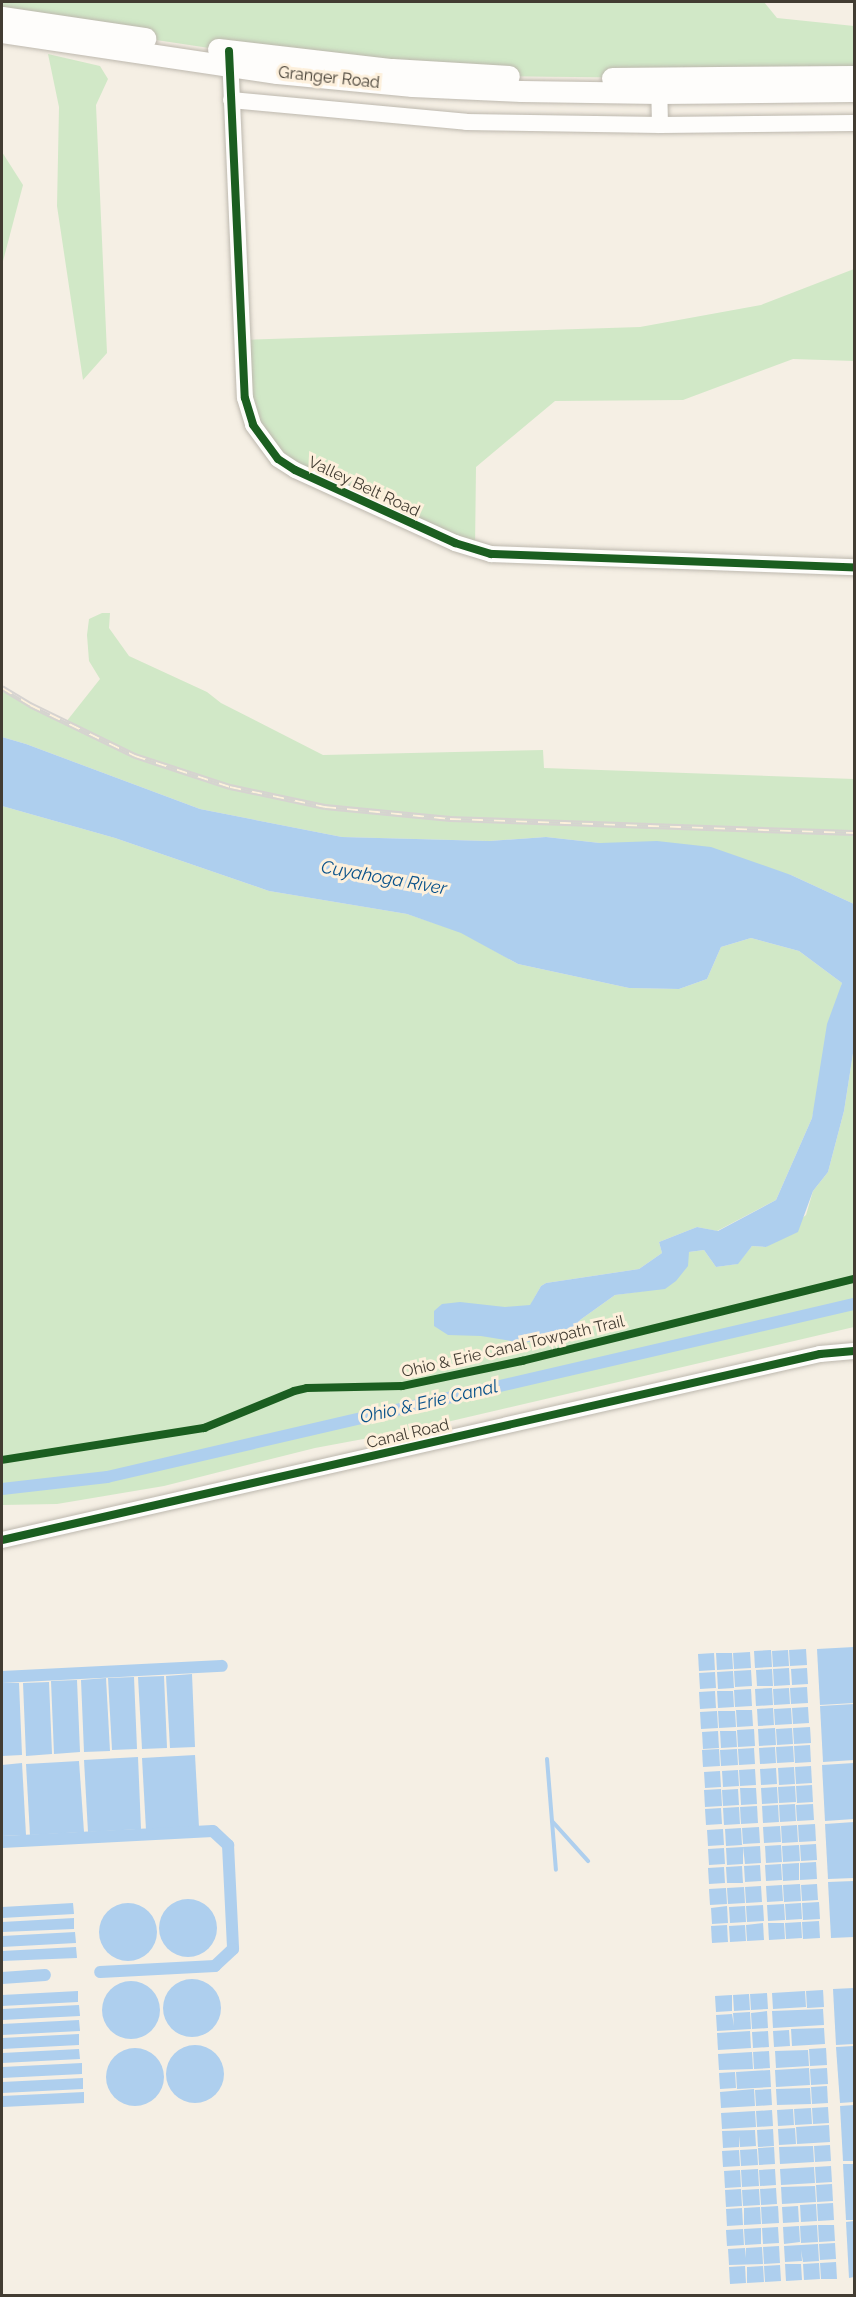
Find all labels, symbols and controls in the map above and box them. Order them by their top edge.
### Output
street label: Granger Road [277,63,381,93]
street label: Valley Belt Road [305,453,423,521]
water label: Cuyahoga River [319,856,449,900]
street label: Ohio & Erie Canal Towpath Trail [399,1312,627,1382]
water label: Ohio & Erie Canal [358,1376,500,1428]
street label: Canal Road [365,1415,451,1453]

